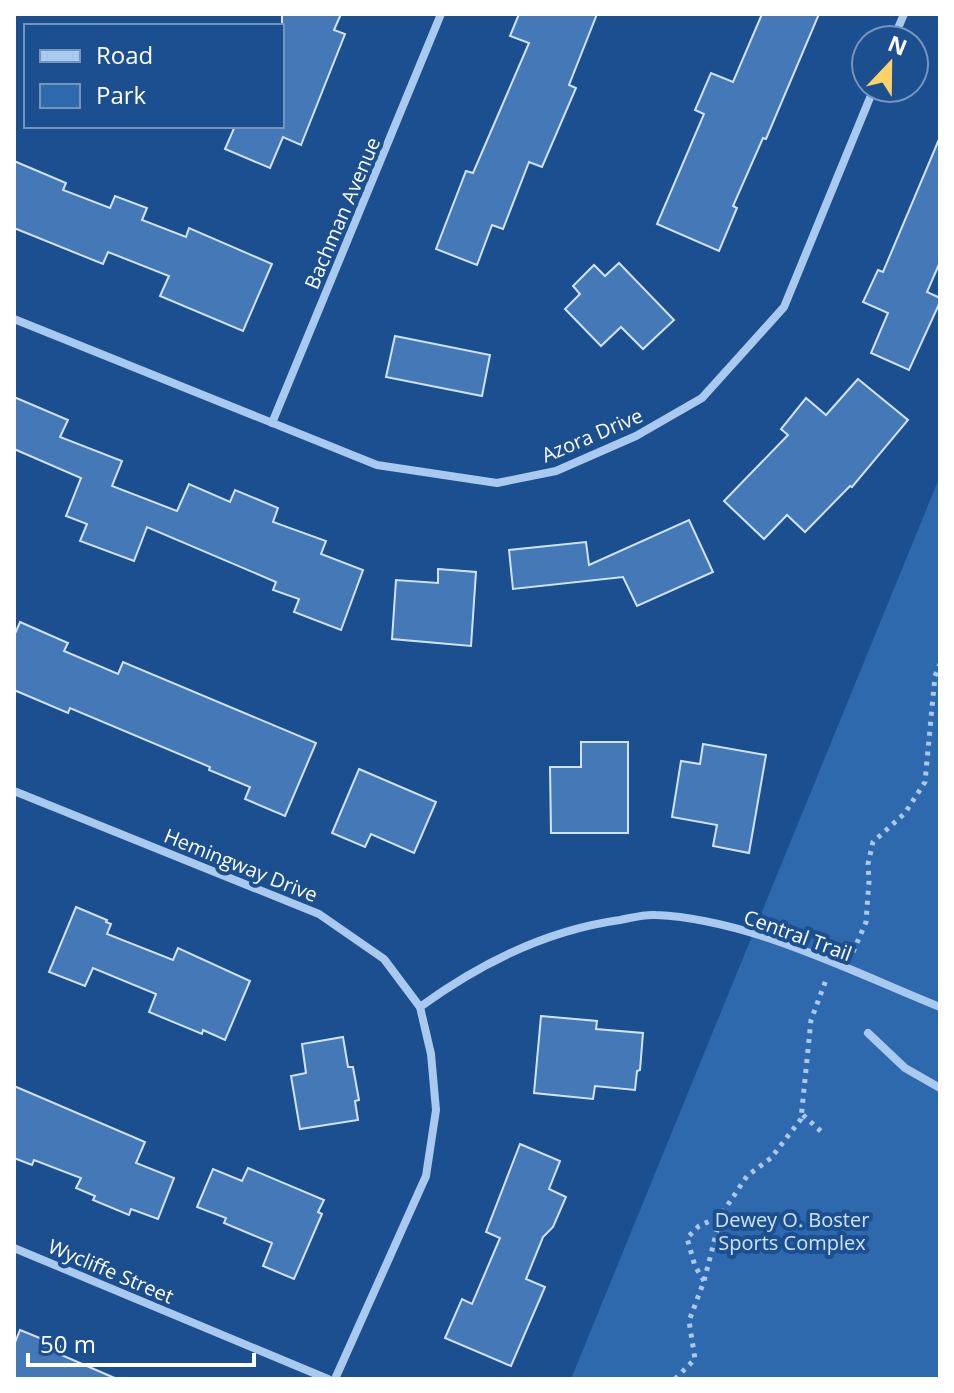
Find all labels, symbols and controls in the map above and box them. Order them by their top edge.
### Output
legend [24,24,284,128]
north arrow [850,24,930,104]
text: N [884,27,912,62]
text: Road [96,38,153,71]
text: Park [96,78,147,111]
street label: Bachman Avenue [298,133,386,293]
street label: Azora Drive [537,402,647,468]
street label: Hemingway Drive [160,822,322,908]
street label: Central Trail [740,903,856,967]
park label: Dewey O. Boster Sports Complex [715,1206,869,1256]
street label: Wycliffe Street [44,1232,178,1310]
scale bar [28,1317,254,1367]
text: 50 m [40,1327,96,1360]

